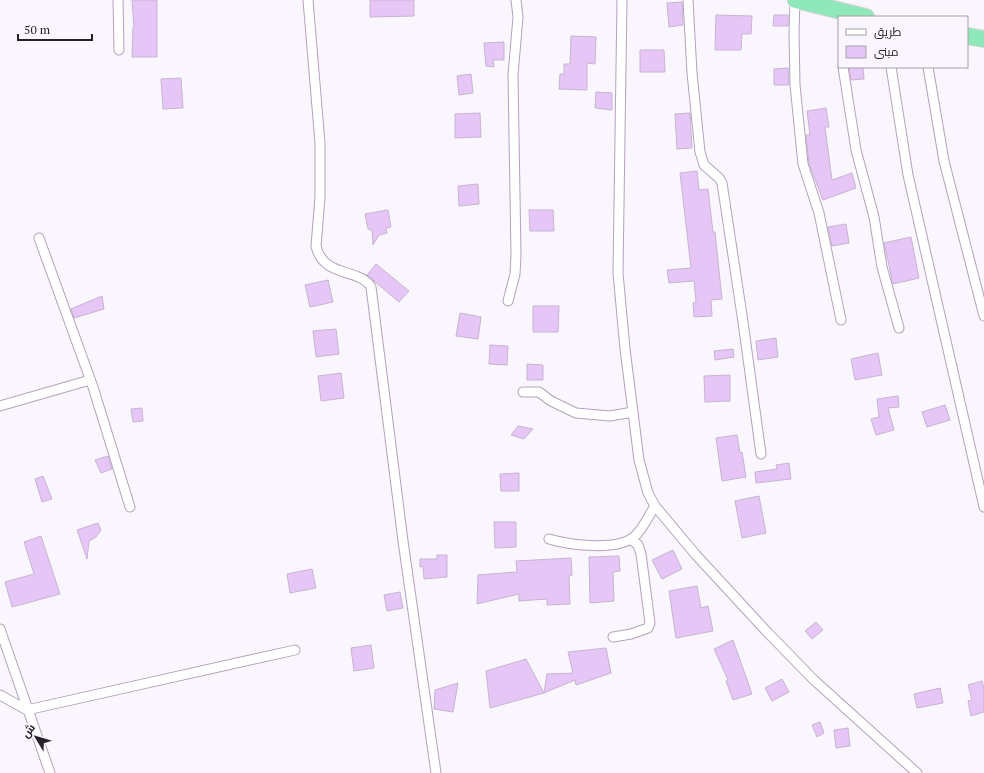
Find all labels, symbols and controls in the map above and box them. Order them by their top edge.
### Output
scale bar [18,16,92,42]
legend [838,16,968,68]
text: 50 m [24,22,51,37]
text: طريق [874,24,902,39]
text: مبنى [874,44,899,59]
north arrow [16,717,56,757]
text: ش [18,721,38,741]

